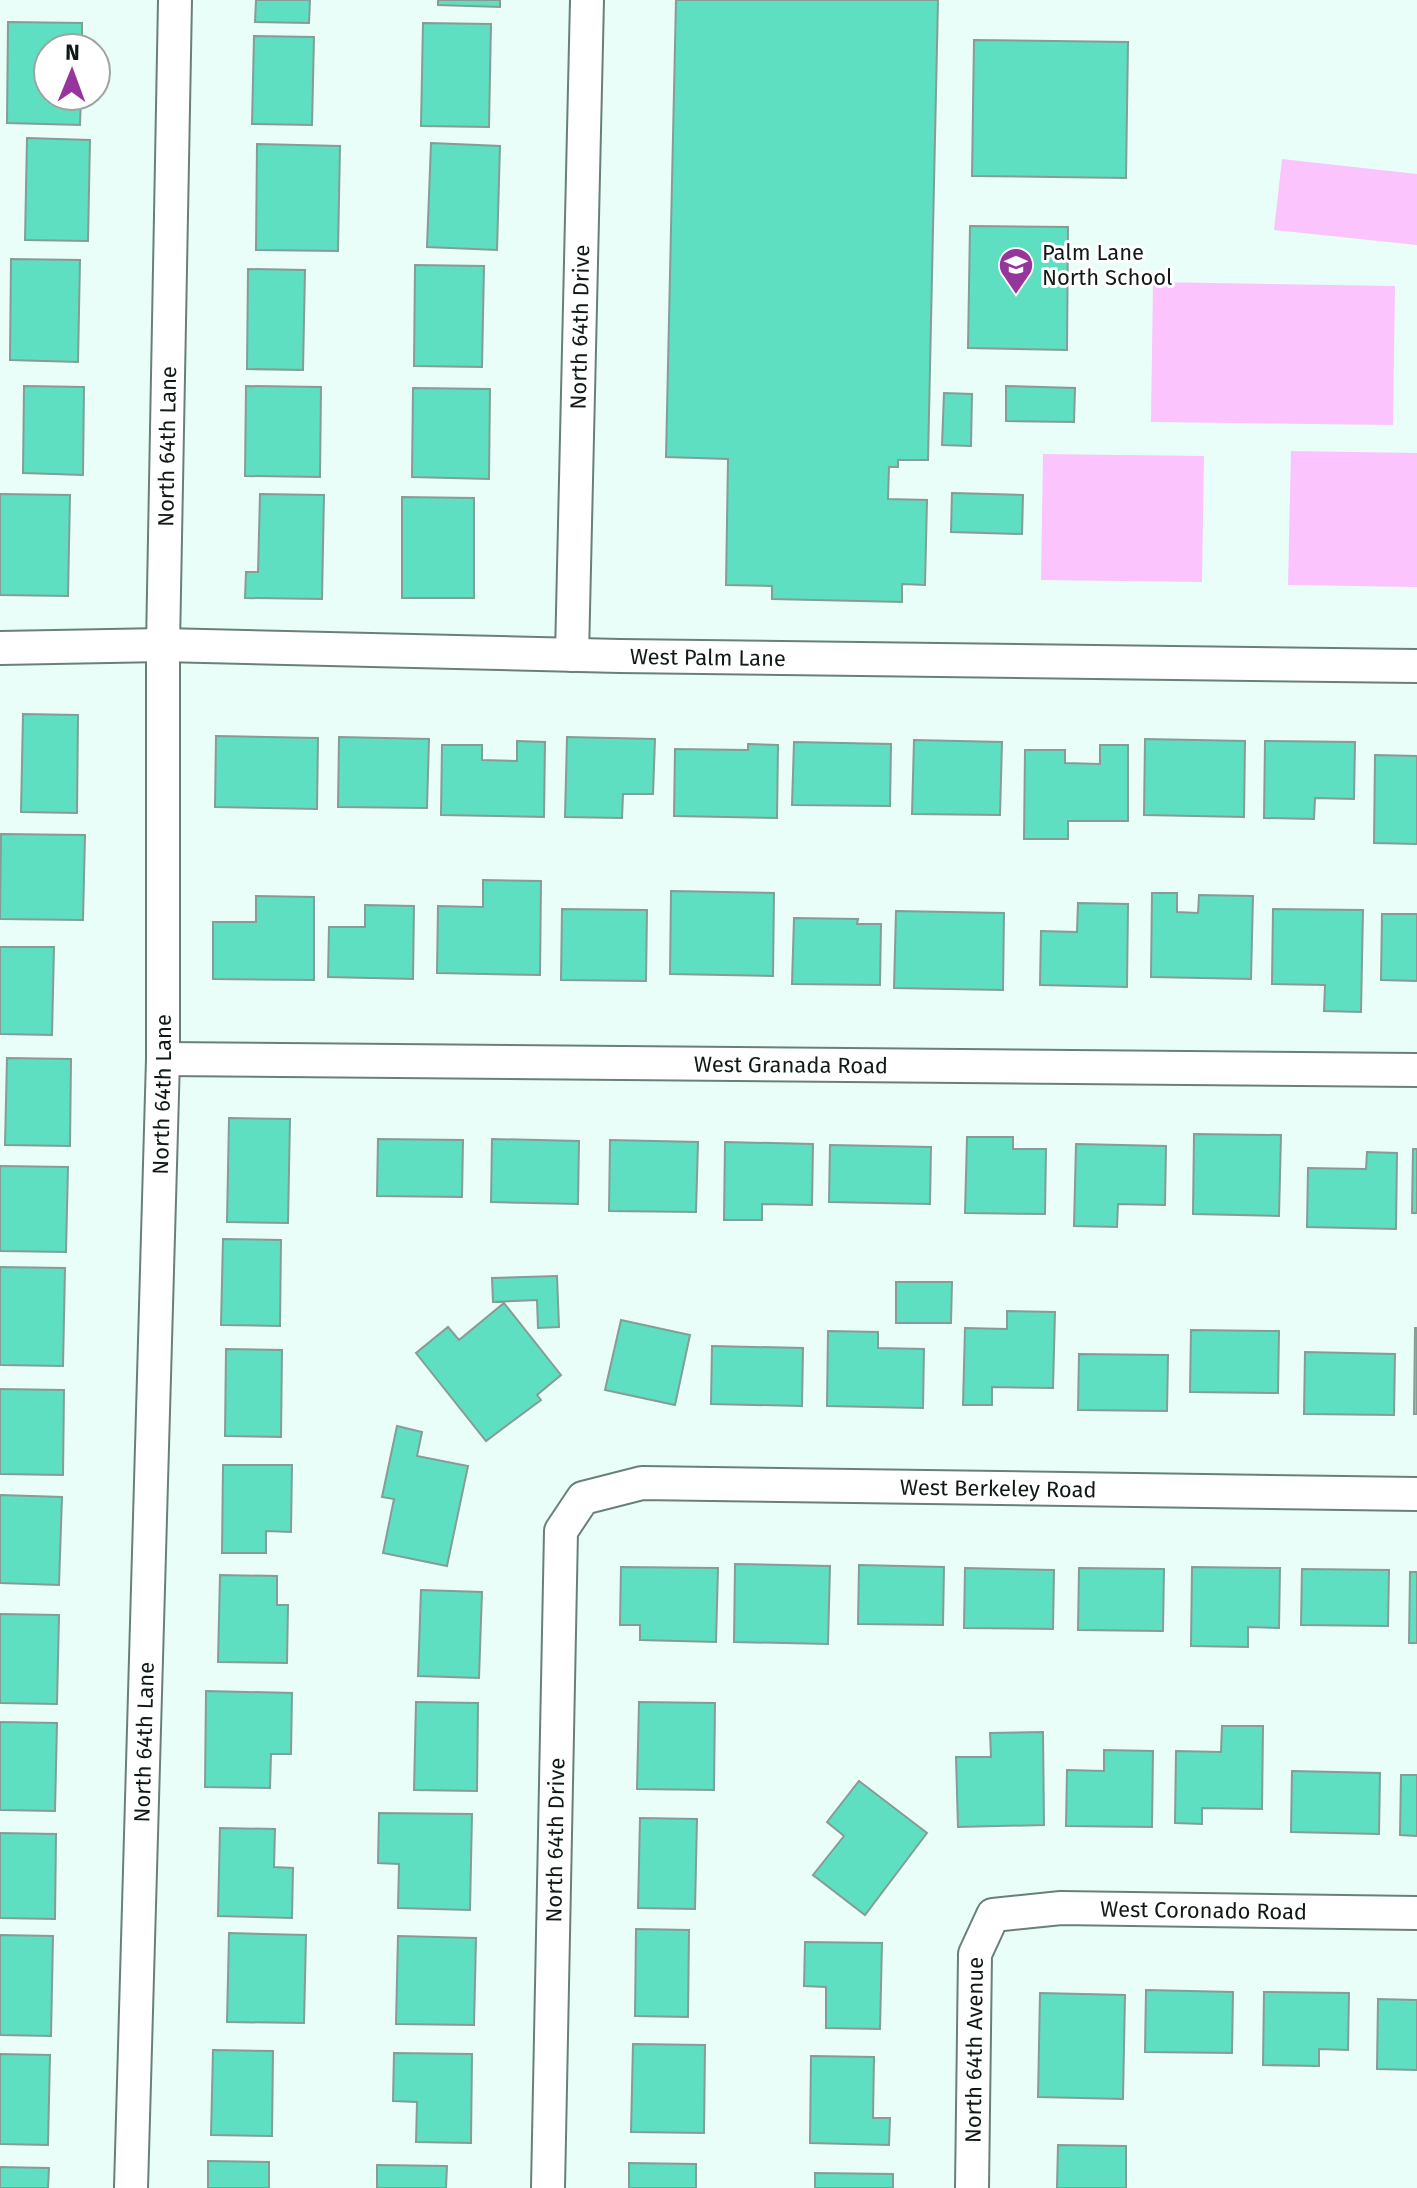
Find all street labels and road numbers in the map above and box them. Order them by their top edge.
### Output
street label: North 64th Drive [565,244,595,410]
street label: North 64th Lane [152,366,182,527]
street label: West Palm Lane [630,643,786,672]
street label: North 64th Lane [147,1014,177,1175]
street label: West Granada Road [694,1051,888,1079]
street label: West Berkeley Road [900,1474,1097,1503]
street label: North 64th Lane [128,1661,160,1823]
street label: North 64th Drive [540,1757,571,1923]
street label: West Coronado Road [1100,1896,1307,1925]
street label: North 64th Avenue [960,1957,989,2143]

